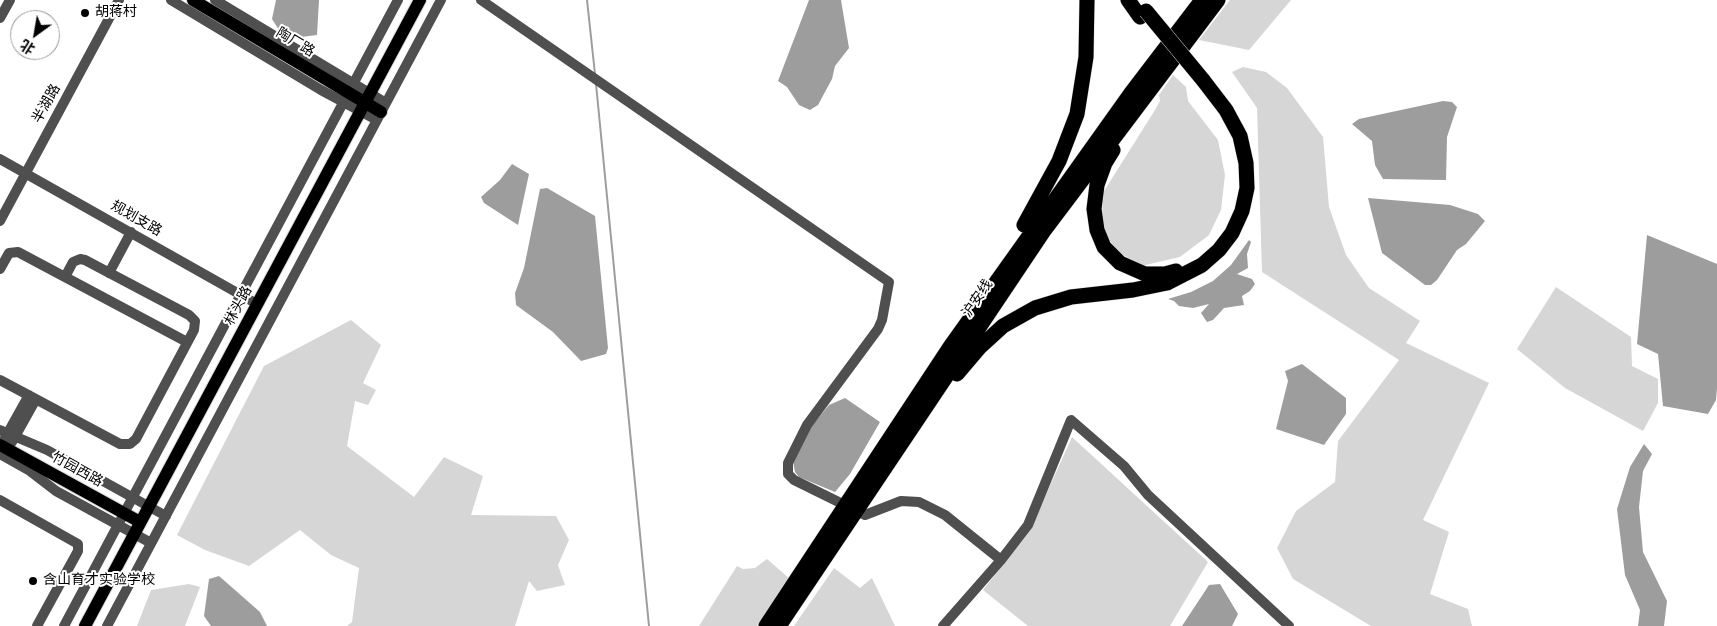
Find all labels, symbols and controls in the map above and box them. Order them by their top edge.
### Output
place label: 胡蒋村 [95,5,137,21]
marker: 胡蒋村 [79,7,91,19]
north arrow [10,10,60,60]
street label: 陶厂路 [273,25,317,61]
text: 北 [16,35,39,60]
street label: 半湖路 [29,82,65,126]
street label: 规划支路 [108,198,164,240]
street label: 沪安线 [959,277,997,321]
street label: 林头路 [222,284,256,328]
street label: 竹园西路 [48,449,106,491]
place label: 含山育才实验学校 [43,573,155,589]
marker: 含山育才实验学校 [27,575,39,587]

